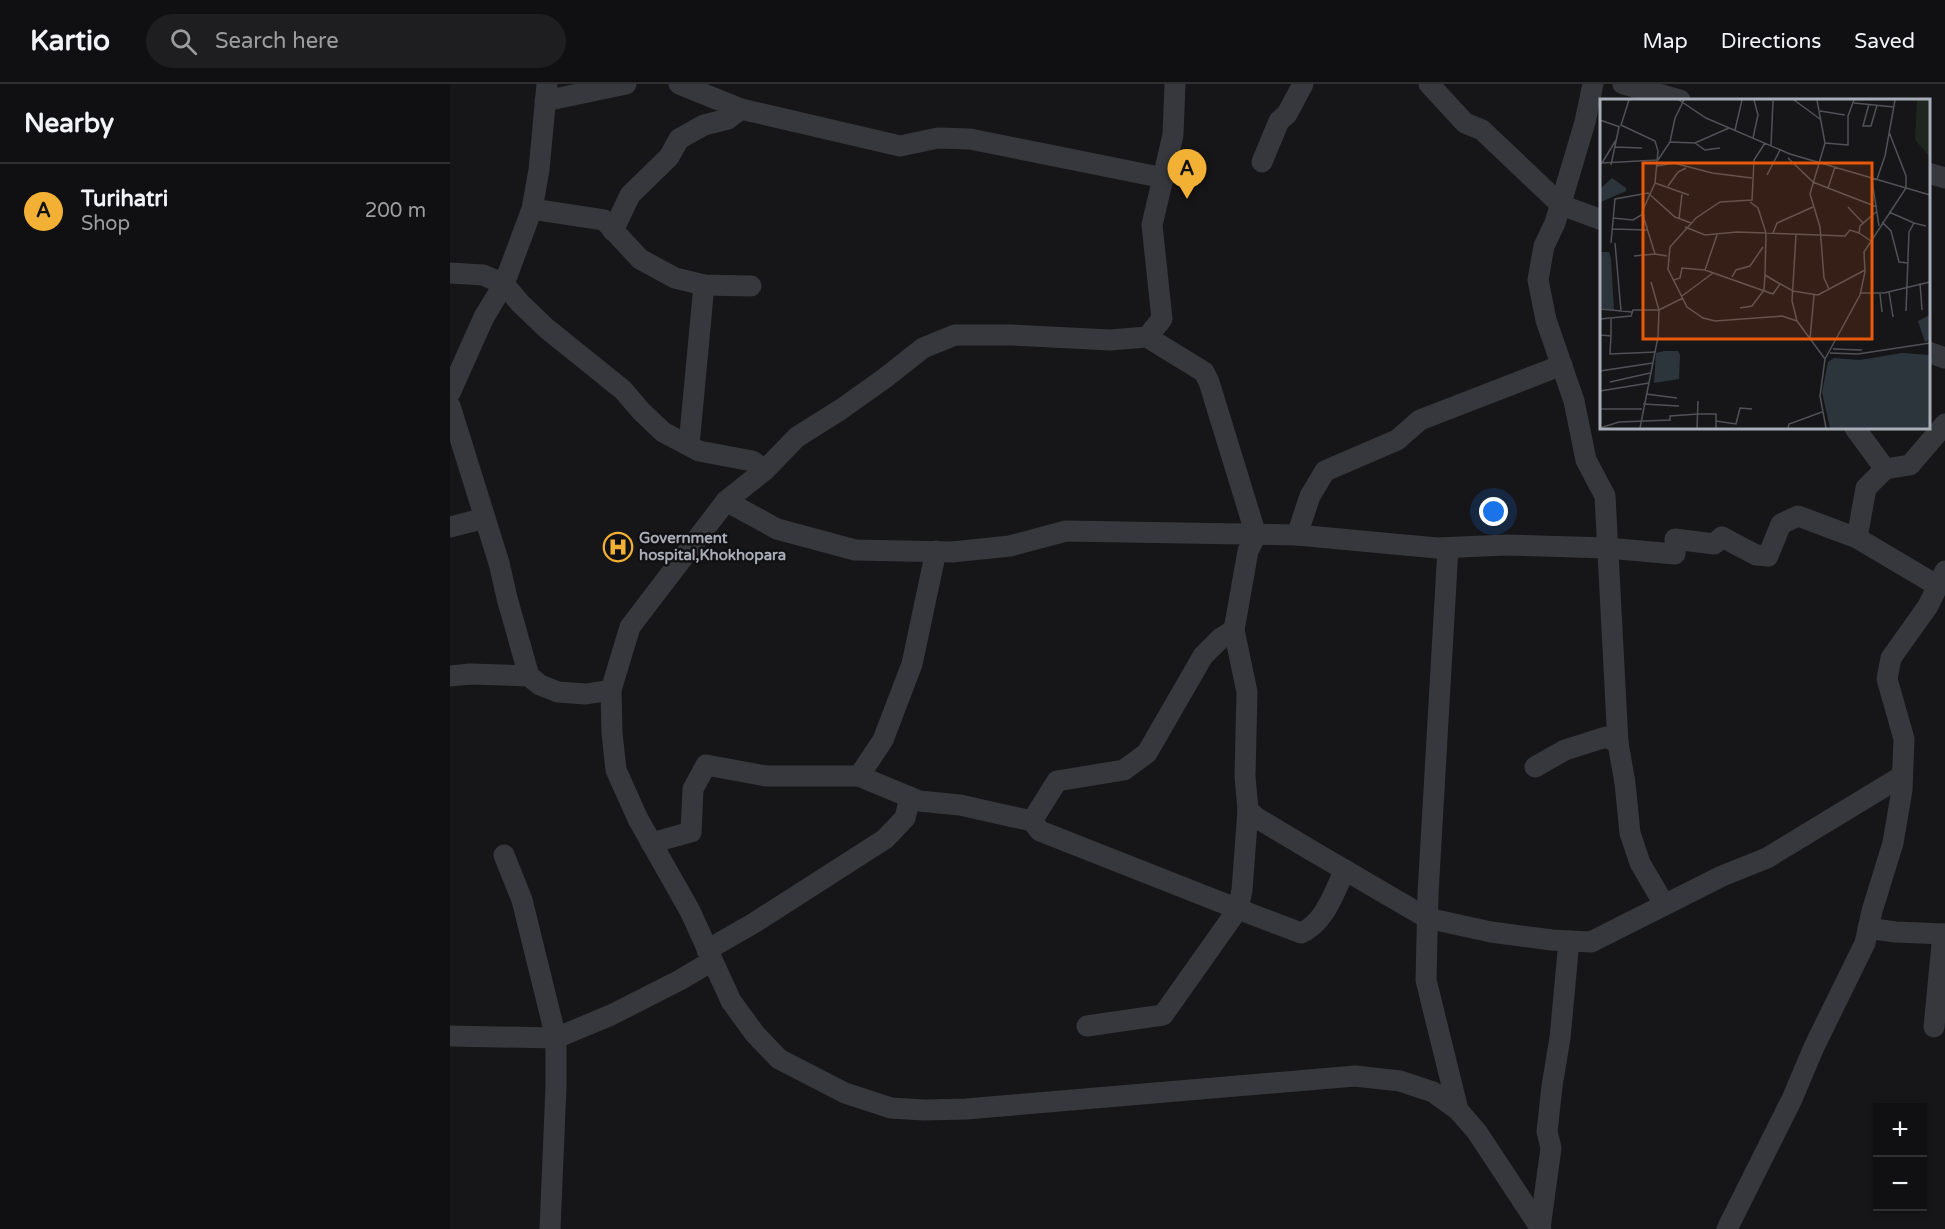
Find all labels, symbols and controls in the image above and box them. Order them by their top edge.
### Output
search box [146,14,566,68]
text: Kartio [30,24,110,58]
icon: search [167,25,200,58]
text: Search here [215,28,339,54]
text: Map [1642,29,1688,54]
text: Directions [1721,29,1821,54]
text: Saved [1854,29,1915,54]
inset map [1600,99,1930,429]
text: Nearby [24,108,114,139]
pin: A [1168,150,1206,199]
text: Turihatri [81,186,168,212]
text: A [36,199,51,223]
text: 200 m [365,199,426,223]
text: Shop [81,212,130,236]
your location [1479,497,1508,526]
place label: Government hospital,Khokhopara [639,529,786,565]
hospital icon: Government hospital,Khokhopara [602,531,634,563]
map controls [1873,1103,1927,1211]
button: + [1873,1103,1927,1157]
button: − [1873,1157,1927,1211]

